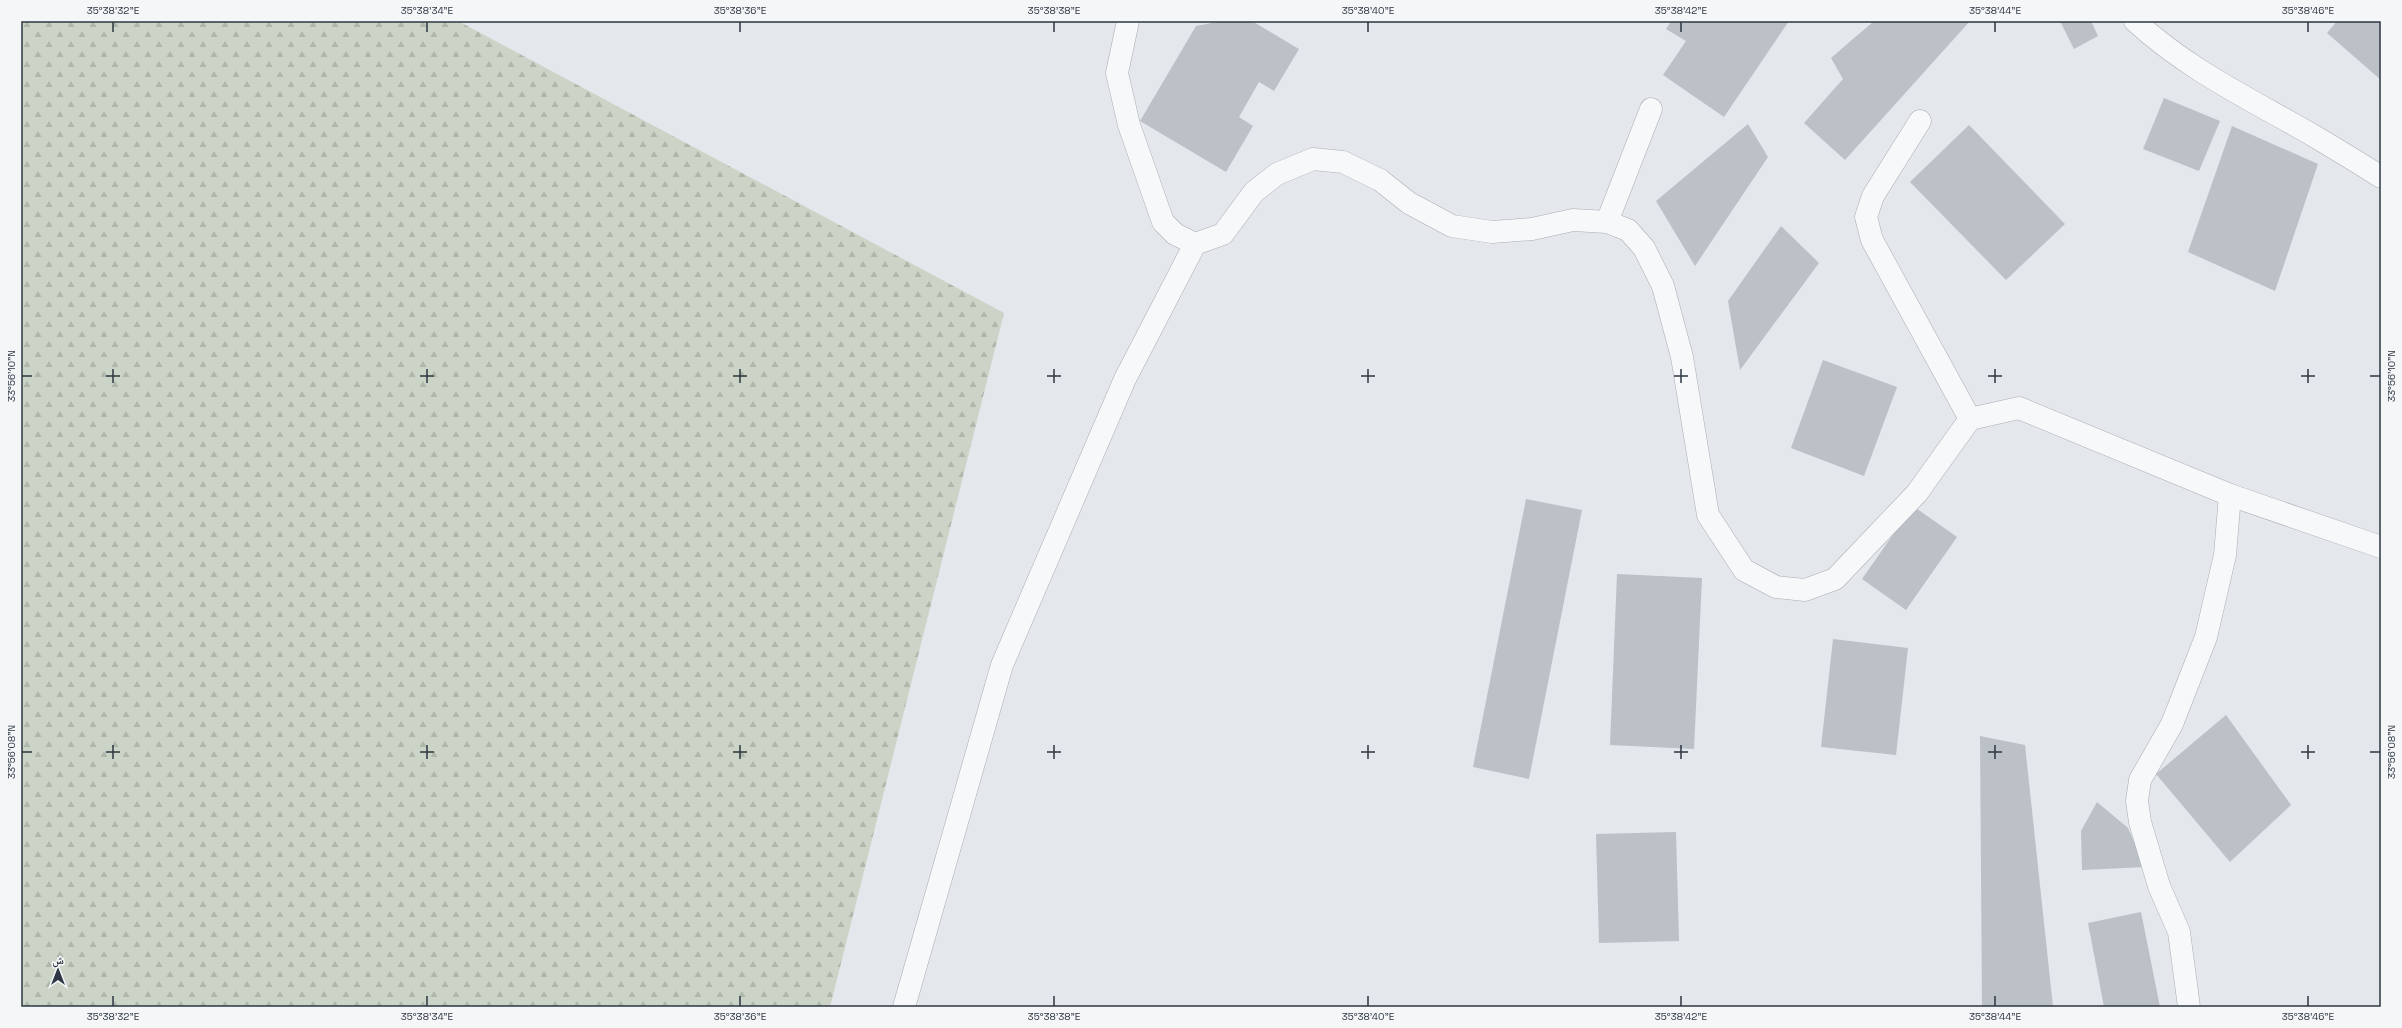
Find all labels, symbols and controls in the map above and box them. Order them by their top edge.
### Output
text: 35°38'32"E [87,4,140,17]
text: 35°38'34"E [401,4,454,17]
text: 35°38'36"E [714,4,767,17]
text: 35°38'38"E [1028,4,1081,17]
text: 35°38'40"E [1342,4,1395,17]
text: 35°38'42"E [1655,4,1708,17]
text: 35°38'44"E [1969,4,2021,17]
text: 35°38'46"E [2282,4,2335,17]
text: 33°56'10"N [5,350,18,402]
text: 33°56'10"N [2385,350,2398,402]
text: 33°56'08"N [5,725,18,779]
text: 33°56'08"N [2385,725,2398,779]
north arrow [38,950,78,990]
text: ش [52,953,64,968]
text: 35°38'32"E [87,1010,140,1023]
text: 35°38'34"E [401,1010,454,1023]
text: 35°38'36"E [714,1010,767,1023]
text: 35°38'38"E [1028,1010,1081,1023]
text: 35°38'40"E [1342,1010,1395,1023]
text: 35°38'42"E [1655,1010,1708,1023]
text: 35°38'44"E [1969,1010,2021,1023]
text: 35°38'46"E [2282,1010,2335,1023]

